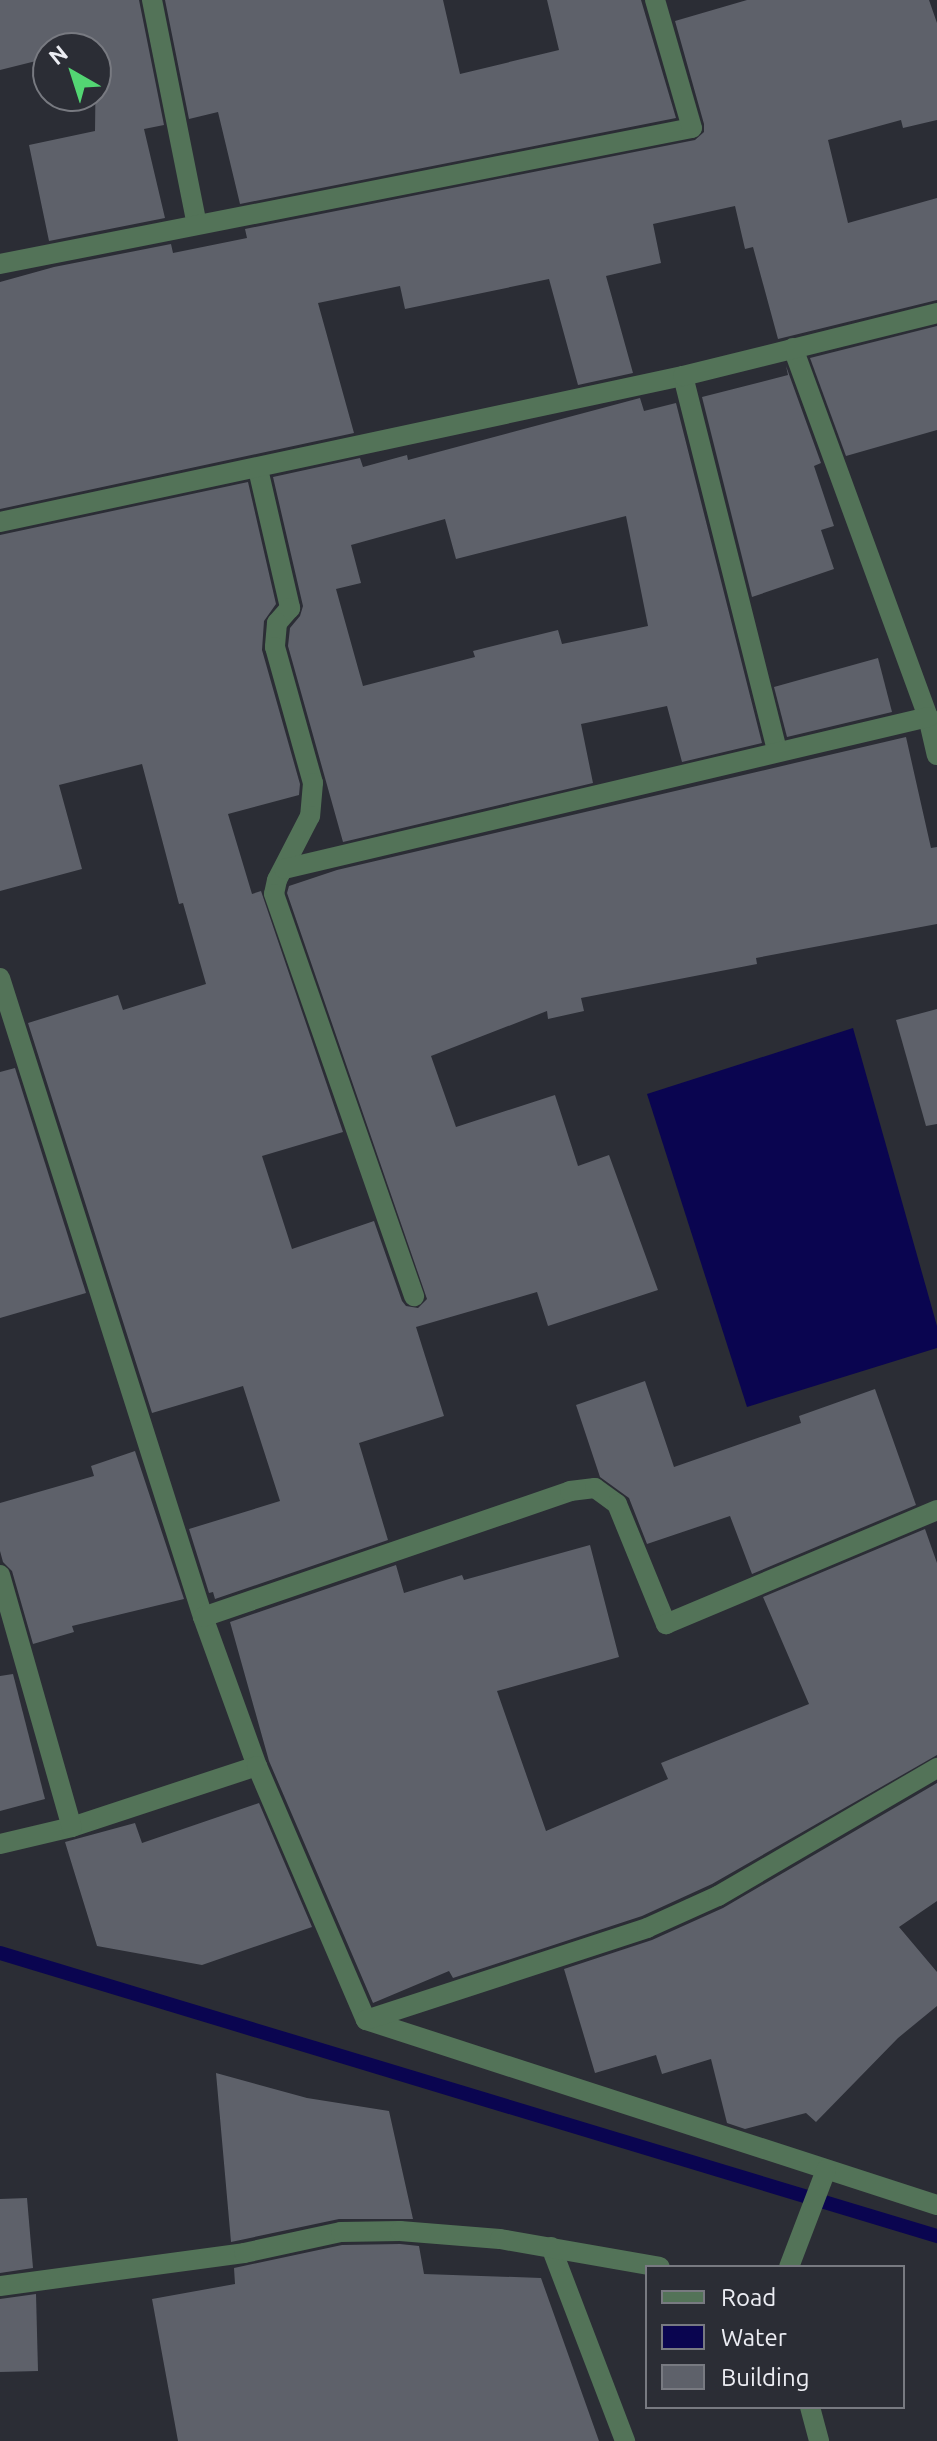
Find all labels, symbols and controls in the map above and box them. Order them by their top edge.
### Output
north arrow [32,32,112,112]
text: N [44,40,72,69]
legend [645,2265,905,2409]
text: Road [721,2284,776,2311]
text: Water [721,2324,787,2351]
text: Building [721,2364,809,2391]

